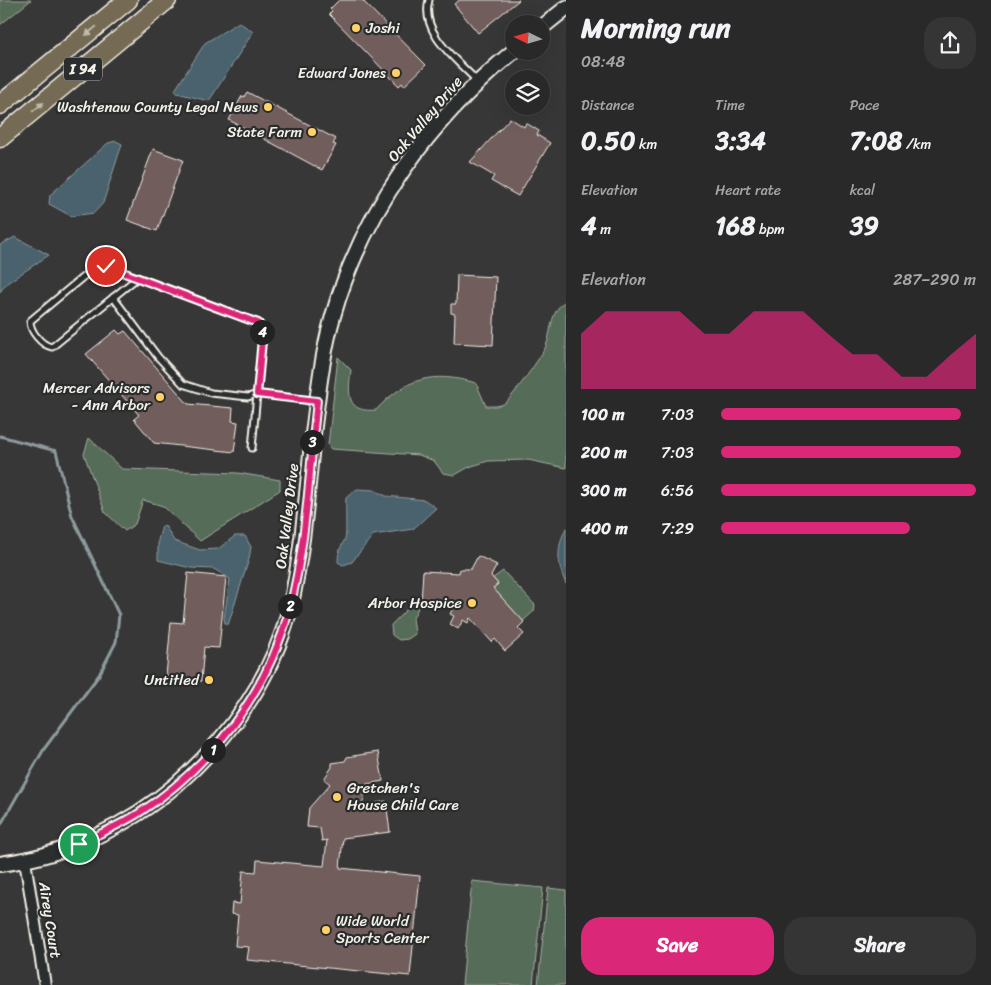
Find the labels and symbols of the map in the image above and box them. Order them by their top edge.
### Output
place label: Joshi [365,15,400,41]
north arrow [505,15,550,60]
marker: Joshi [350,22,362,34]
one-way arrow [84,25,97,36]
road number: I 94 [64,58,102,80]
place label: Edward Jones [298,60,387,86]
marker: Edward Jones [390,67,402,79]
street label: Oak Valley Drive [381,70,469,168]
place label: Washtenaw County Legal News [57,94,259,120]
one-way arrow [31,101,44,112]
marker: Washtenaw County Legal News [262,101,274,113]
place label: State Farm [227,119,302,145]
marker: State Farm [306,126,318,138]
pin [85,245,127,287]
pin: 4 [250,320,274,344]
place label: Mercer Advisors - Ann Arbor [43,375,151,418]
marker: Mercer Advisors - Ann Arbor [154,391,166,403]
pin: 3 [300,430,324,454]
street label: Oak Valley Drive [268,462,306,570]
place label: Arbor Hospice [367,590,462,616]
pin: 2 [278,594,302,618]
marker: Arbor Hospice [466,597,478,609]
place label: Untitled [144,667,200,693]
marker: Untitled [203,674,215,686]
pin: 1 [200,738,226,762]
place label: Gretchen's House Child Care [347,775,459,818]
marker: Gretchen's House Child Care [331,791,343,803]
pin [58,823,100,865]
street label: Airey Court [31,879,69,961]
place label: Wide World Sports Center [336,908,429,951]
marker: Wide World Sports Center [320,924,332,936]

